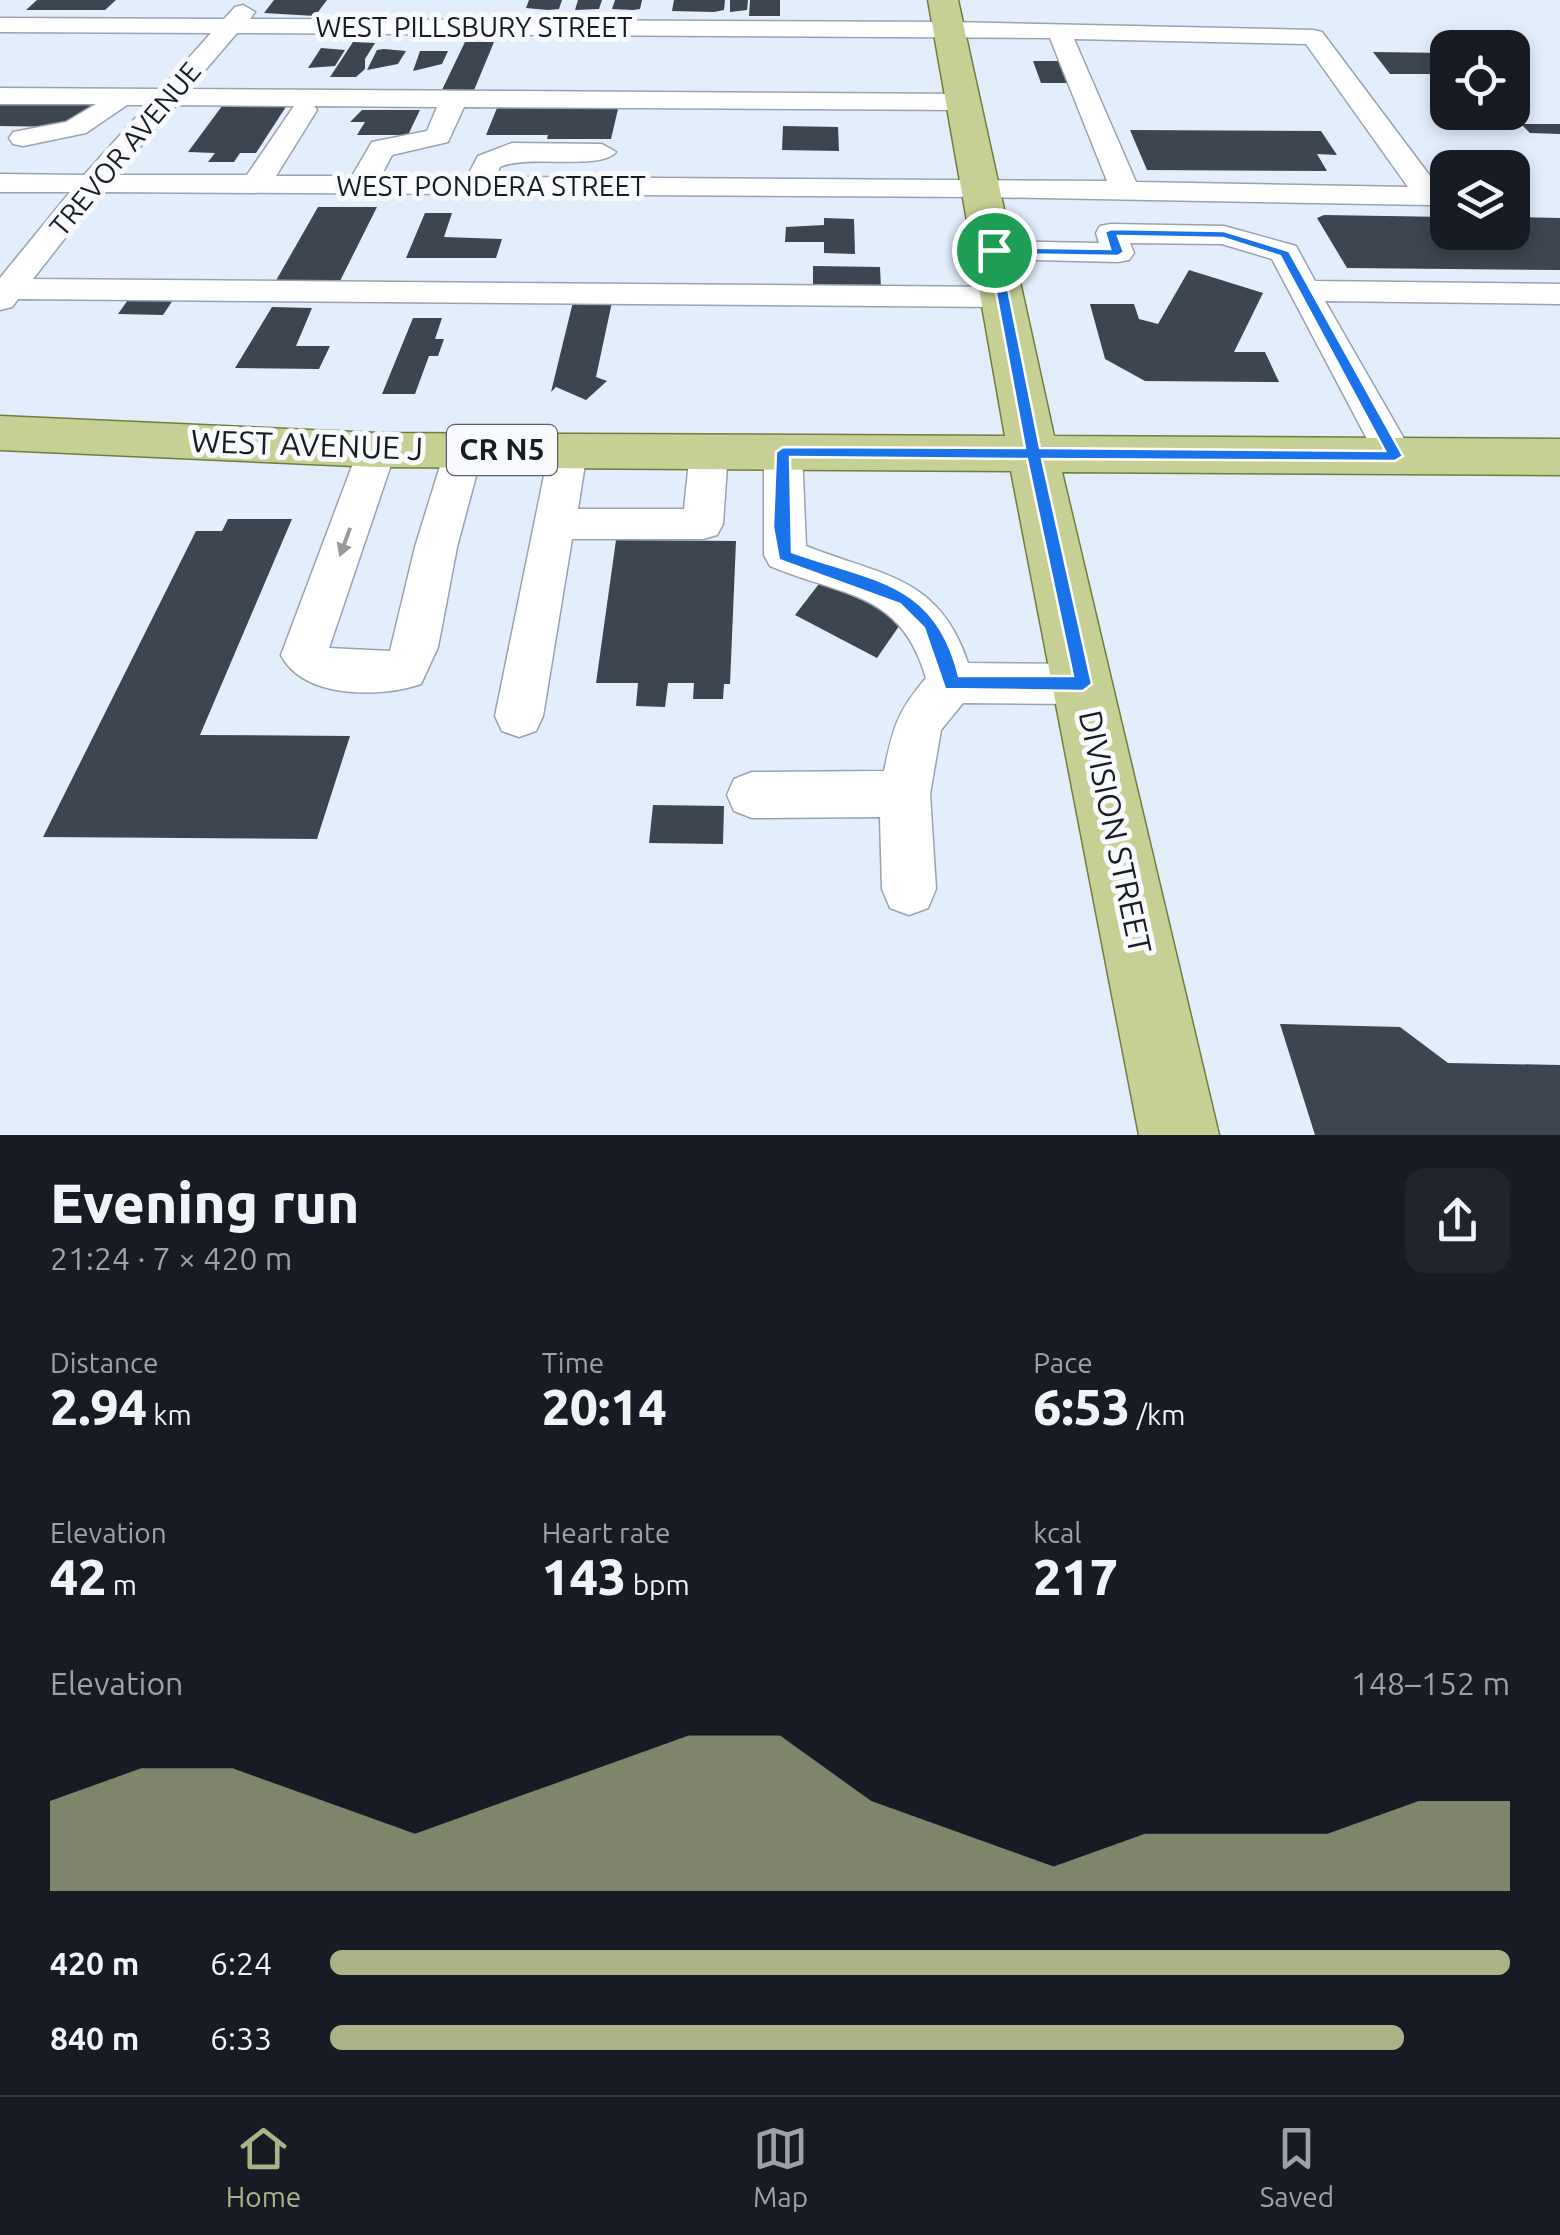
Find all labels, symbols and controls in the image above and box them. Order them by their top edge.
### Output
street label: WEST PILLSBURY STREET [316,11,633,42]
map controls [1430,30,1530,250]
button: locate [1430,30,1530,130]
street label: TREVOR AVENUE [43,56,206,242]
button: layers [1430,150,1530,250]
street label: WEST PONDERA STREET [336,170,646,201]
pin [952,208,1037,293]
icon: arrive [967,223,1022,278]
street label: WEST AVENUE J [190,422,424,466]
road number: CR N5 [447,425,557,475]
one-way arrow [337,527,352,557]
street label: DIVISION STREET [1073,707,1159,957]
button: share [1405,1168,1510,1273]
text: Evening run [50,1172,360,1233]
text: 21:24 · 7 × 420 m [50,1240,292,1276]
text: Distance [50,1347,158,1378]
text: Time [542,1347,604,1378]
text: Pace [1033,1347,1093,1378]
text: 2.94 [50,1378,147,1434]
text: 20:14 [542,1378,667,1434]
text: 6:53 [1033,1378,1130,1434]
text: km [147,1399,192,1430]
text: /km [1130,1399,1185,1430]
text: Elevation [50,1517,167,1548]
text: Heart rate [542,1517,670,1548]
text: kcal [1033,1517,1082,1548]
text: 42 [50,1548,106,1604]
text: 143 [542,1548,626,1604]
text: 217 [1033,1548,1118,1604]
text: m [106,1569,137,1600]
text: bpm [626,1569,690,1600]
text: Elevation [50,1665,183,1701]
text: 148–152 m [1351,1665,1510,1701]
text: 420 m [50,1945,139,1981]
text: 6:24 [210,1945,272,1981]
text: 840 m [50,2020,139,2056]
text: 6:33 [210,2020,272,2056]
tab: Home [226,2121,301,2212]
tab: Map [753,2121,808,2212]
tab: Saved [1260,2121,1334,2212]

